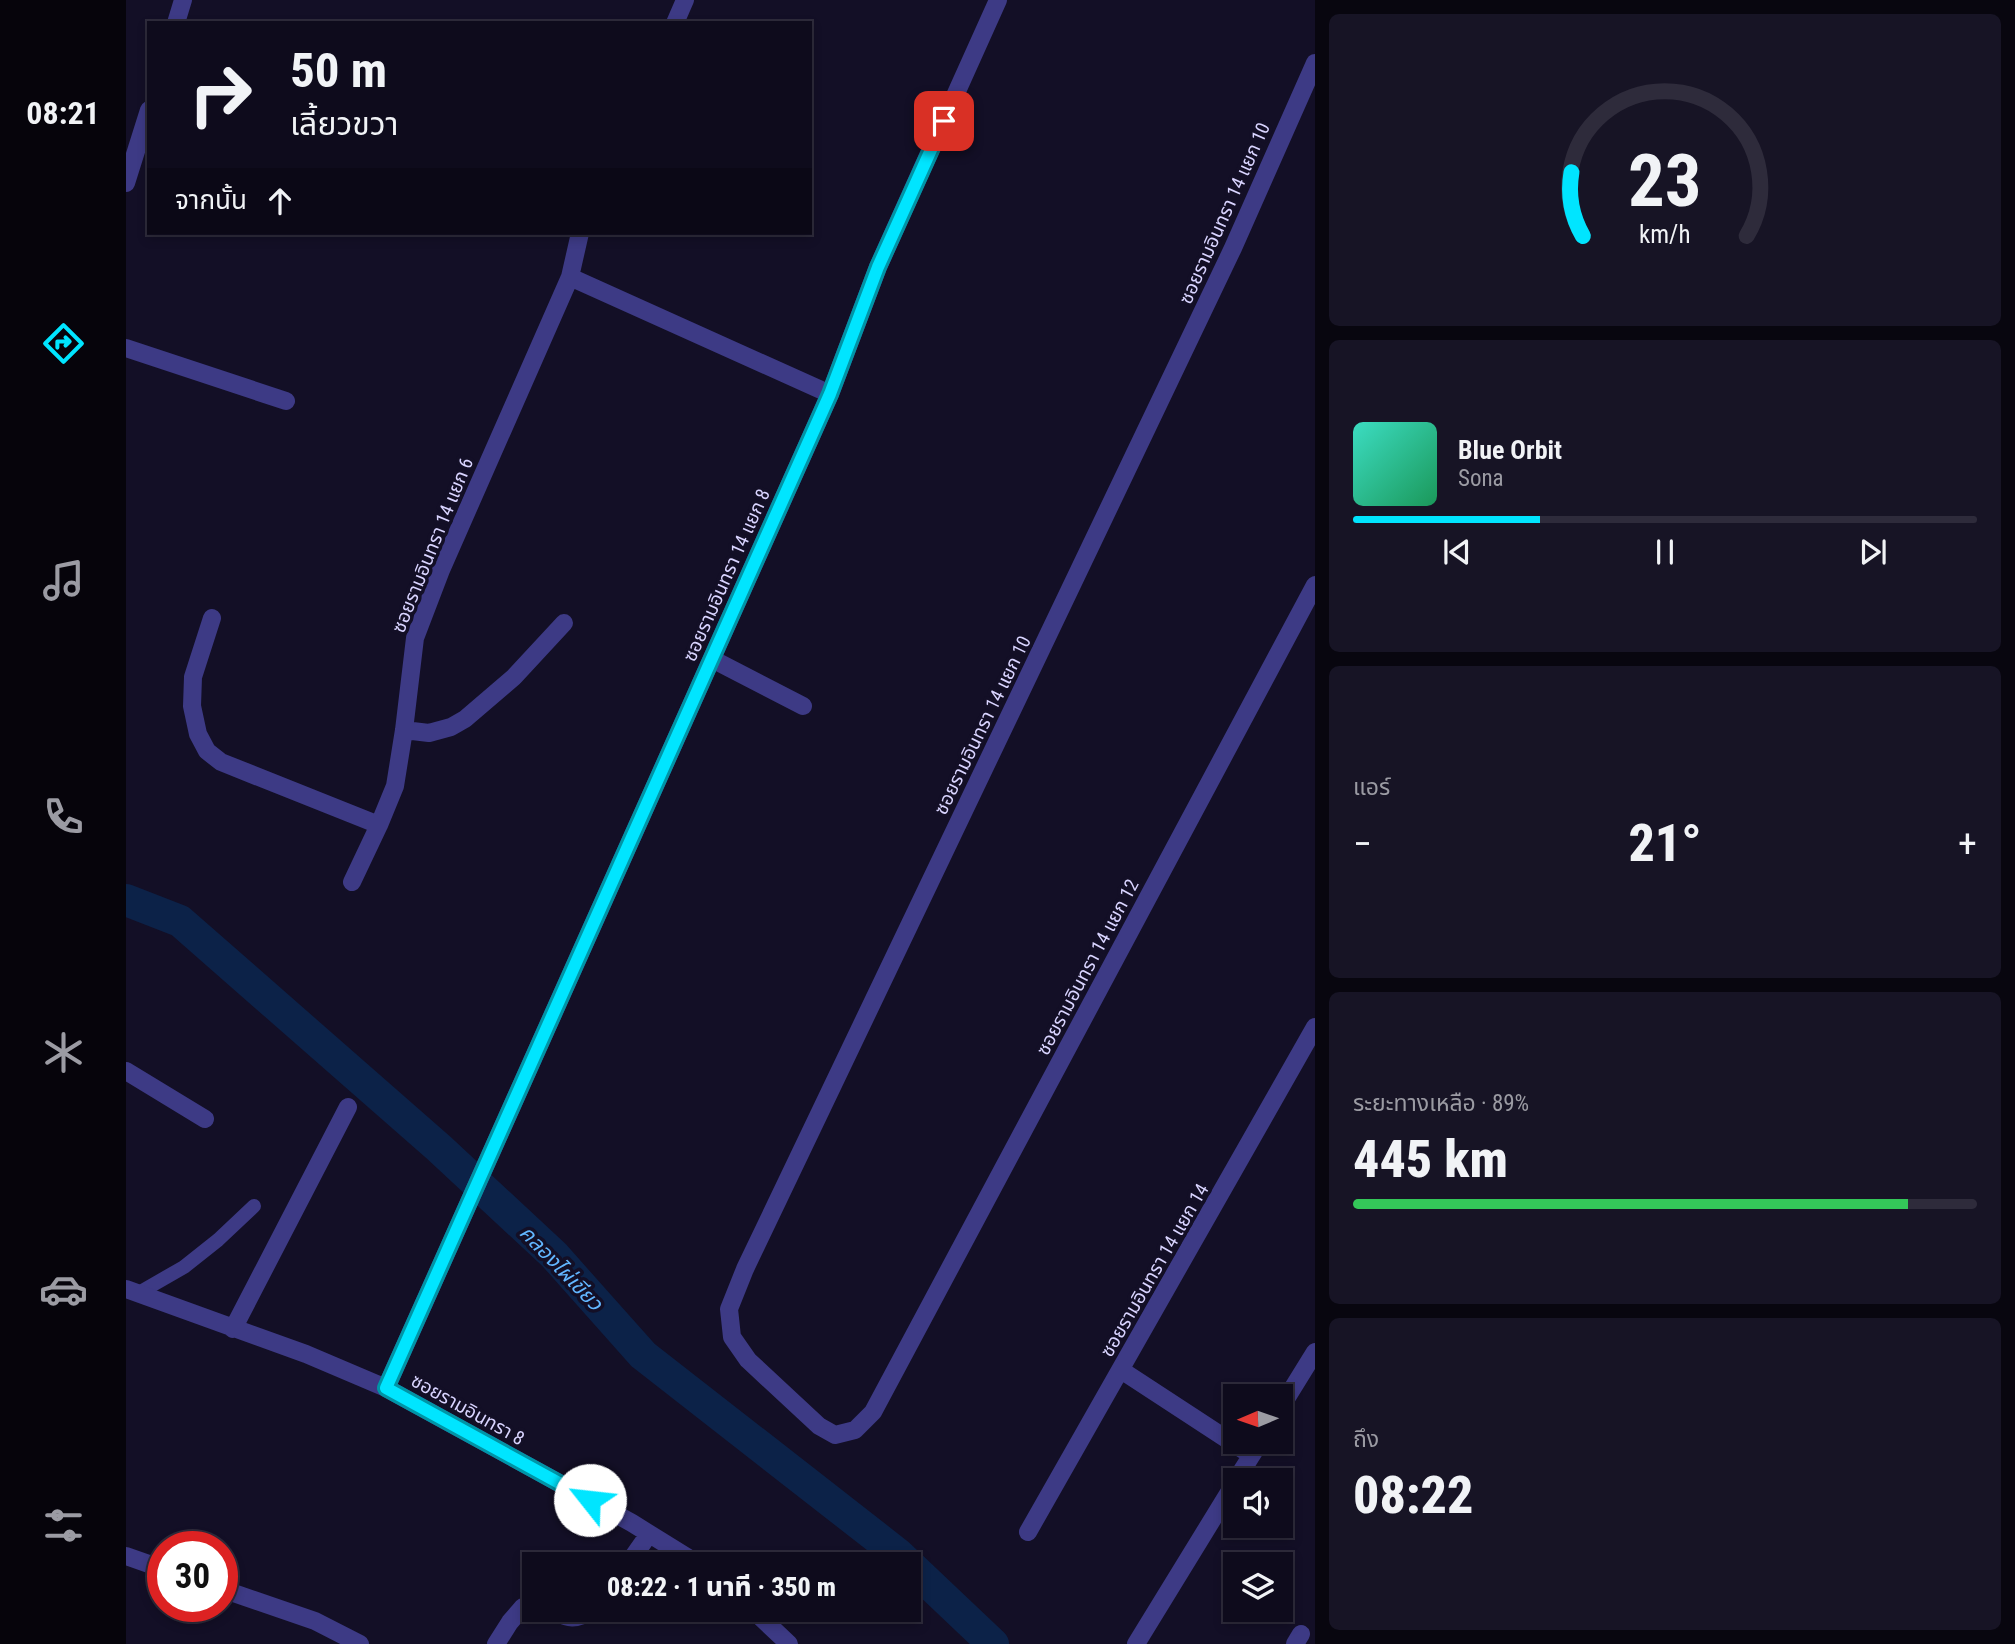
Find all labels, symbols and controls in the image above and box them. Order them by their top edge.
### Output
text: 50 m [290,42,387,99]
icon: right [175,49,266,140]
pin [914,91,974,151]
text: 08:21 [26,94,100,132]
icon: arrive [925,102,963,140]
text: เลี้ยวขวา [290,105,398,143]
street label: ซอยรามอินทรา 14 แยก 10 [1174,119,1275,307]
text: 23 [1628,138,1702,224]
icon: ahead [261,182,299,220]
text: จากนั้น [175,185,247,215]
text: km/h [1639,220,1691,249]
icon: directions [39,319,88,368]
text: Blue Orbit [1458,435,1562,465]
street label: ซอยรามอินทรา 14 แยก 6 [387,454,478,636]
text: Sona [1458,465,1504,492]
street label: ซอยรามอินทรา 14 แยก 8 [678,485,775,665]
icon: previous [1438,533,1476,571]
icon: pause [1646,533,1684,571]
icon: next [1854,533,1892,571]
icon: music [39,556,88,605]
street label: ซอยรามอินทรา 14 แยก 10 [929,632,1036,818]
text: แอร์ [1353,774,1390,801]
icon: phone [39,792,88,841]
text: 21° [1628,813,1702,874]
text: − [1353,822,1372,866]
text: + [1958,822,1977,866]
street label: ซอยรามอินทรา 14 แยก 12 [1031,875,1144,1059]
icon: climate [39,1028,88,1077]
text: ระยะทางเหลือ · 89% [1353,1090,1529,1117]
text: 445 km [1353,1129,1508,1190]
street label: ซอยรามอินทรา 14 แยก 14 [1095,1180,1213,1361]
water label: คลองไผ่เขียว [515,1221,608,1316]
icon: car [39,1265,88,1314]
street label: ซอยรามอินทรา 8 [407,1369,529,1450]
north arrow [1223,1384,1293,1454]
map controls [1223,1384,1293,1622]
text: ถึง [1353,1426,1379,1453]
position arrow [553,1463,627,1537]
text: 08:22 [1353,1465,1473,1526]
button: sound [1223,1468,1293,1538]
icon: filters [39,1501,88,1550]
speed limit sign: 30 [147,1531,238,1622]
button: layers [1223,1552,1293,1622]
text: 08:22 · 1 นาที · 350 m [607,1572,836,1602]

